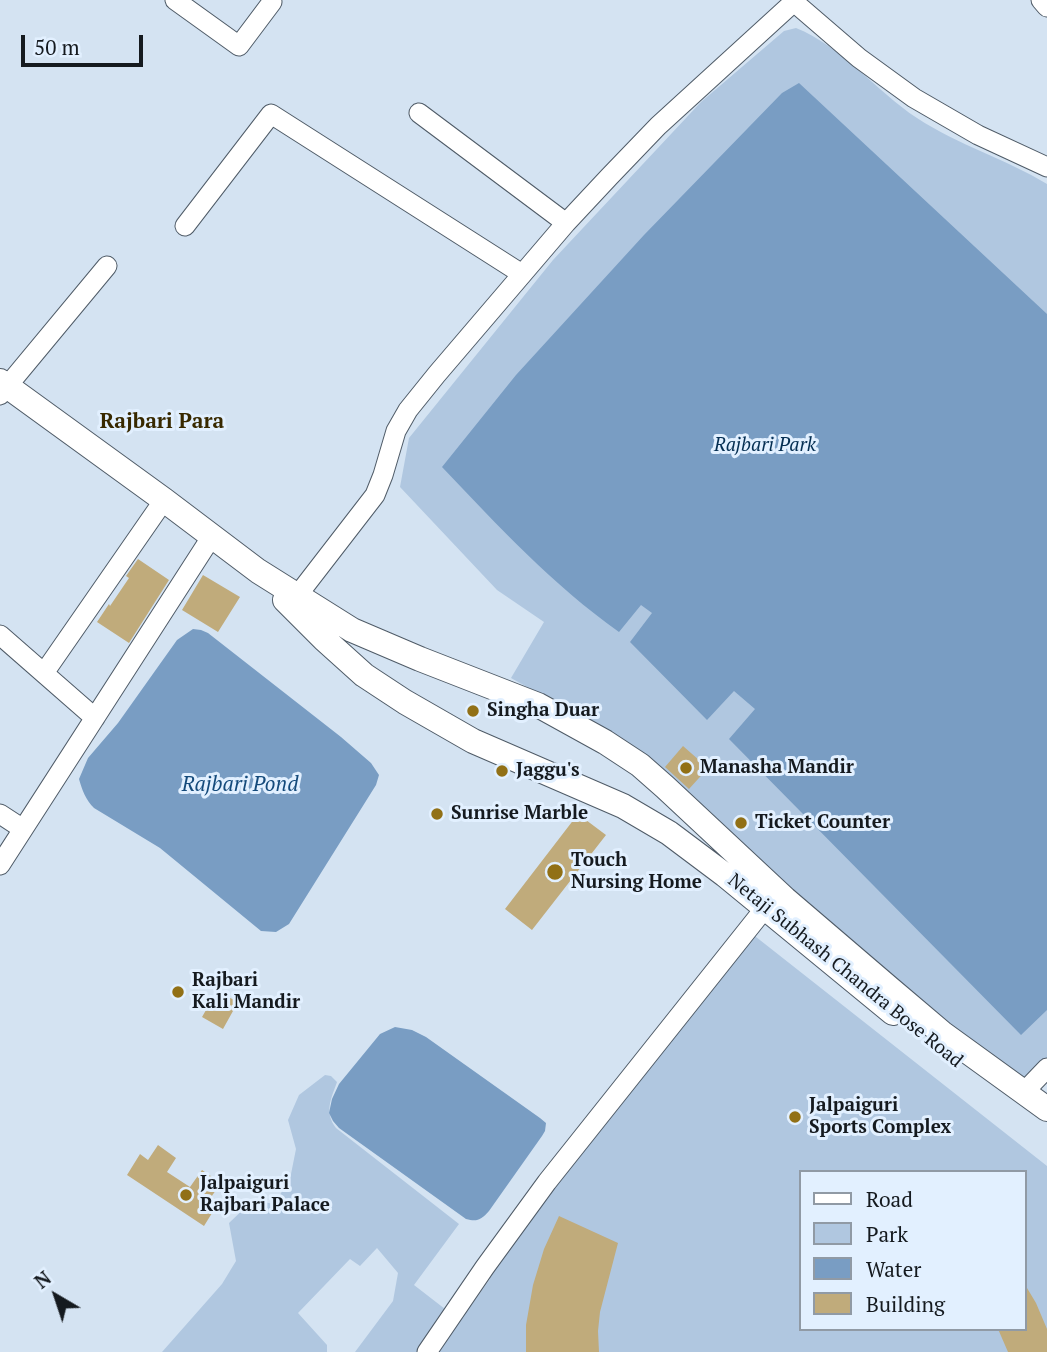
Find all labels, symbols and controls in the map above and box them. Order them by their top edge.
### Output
scale bar [24,21,147,65]
text: 50 m [34,33,80,61]
district label: Rajbari Para [100,409,224,435]
park label: Rajbari Park [714,435,816,457]
place label: Singha Duar [487,700,599,722]
marker: Singha Duar [465,703,481,719]
place label: Manasha Mandir [700,757,854,779]
place label: Jaggu's [516,760,580,782]
marker: Manasha Mandir [678,760,694,776]
marker: Jaggu's [494,763,510,779]
water label: Rajbari Pond [182,772,298,798]
place label: Sunrise Marble [451,803,588,825]
marker: Sunrise Marble [429,806,445,822]
place label: Ticket Counter [755,812,890,834]
marker: Ticket Counter [733,815,749,831]
place label: Touch Nursing Home [571,850,702,894]
marker: Touch Nursing Home [545,862,565,882]
street label: Netaji Subhash Chandra Bose Road [723,869,967,1073]
place label: Rajbari Kali Mandir [192,970,300,1014]
marker: Rajbari Kali Mandir [170,984,186,1000]
place label: Jalpaiguri Sports Complex [809,1095,951,1139]
marker: Jalpaiguri Sports Complex [787,1109,803,1125]
legend [799,1170,1026,1331]
place label: Jalpaiguri Rajbari Palace [200,1173,330,1217]
text: Road [866,1185,913,1213]
marker: Jalpaiguri Rajbari Palace [178,1187,194,1203]
text: Park [866,1220,908,1248]
text: Water [866,1255,921,1283]
north arrow [21,1261,91,1331]
text: N [29,1265,56,1294]
text: Building [866,1290,945,1318]

